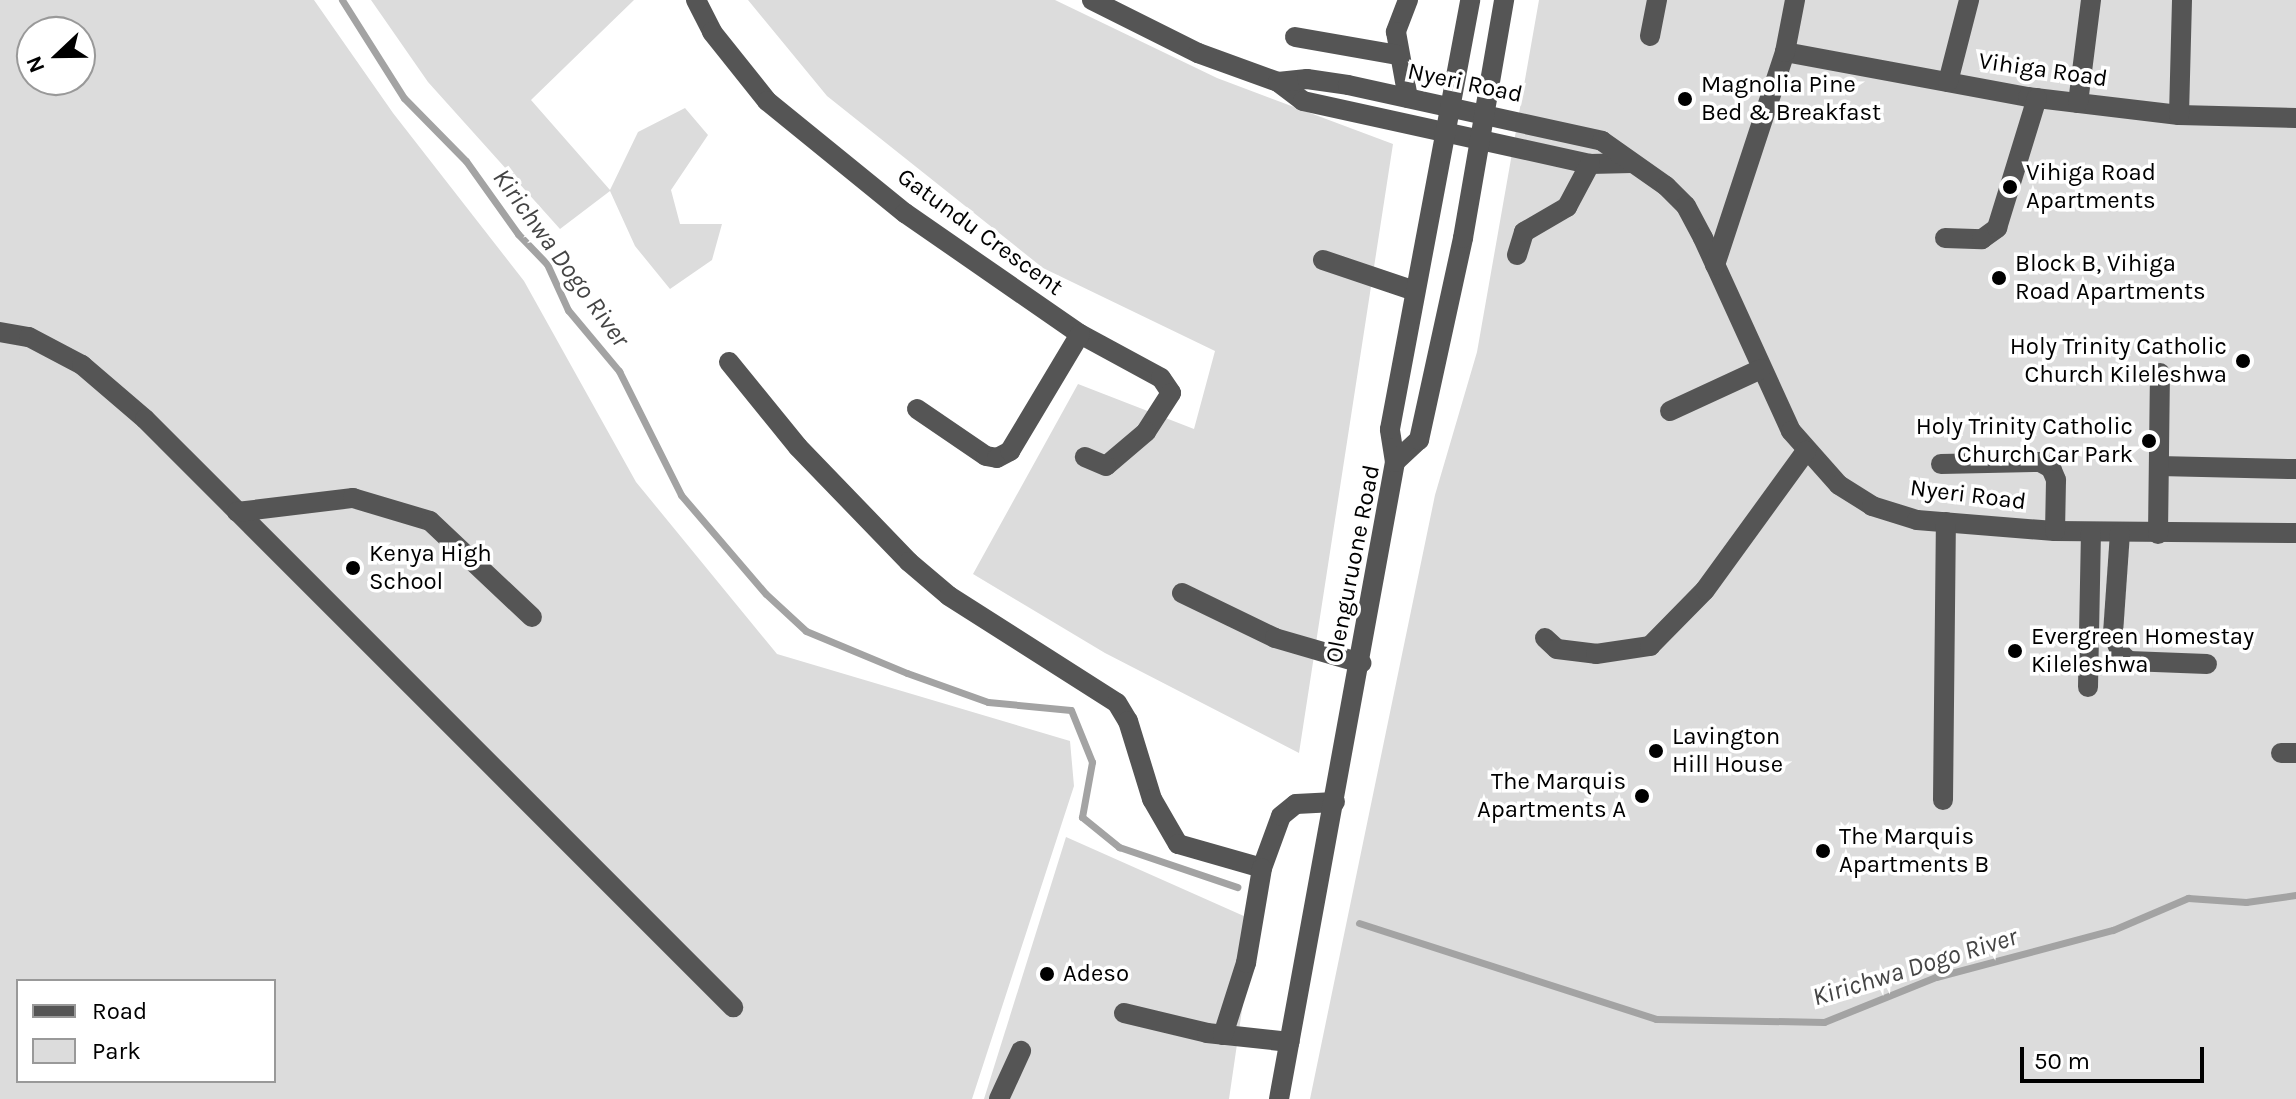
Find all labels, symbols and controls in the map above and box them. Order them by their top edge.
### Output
north arrow [16,16,96,96]
street label: Vihiga Road [1977,47,2109,93]
text: N [21,52,51,76]
street label: Nyeri Road [1405,57,1525,109]
place label: Magnolia Pine Bed & Breakfast [1701,71,1881,127]
marker: Magnolia Pine Bed & Breakfast [1676,90,1694,108]
place label: Vihiga Road Apartments [2026,159,2156,215]
street label: Gatundu Crescent [892,162,1068,302]
water label: Kirichwa Dogo River [486,163,636,353]
marker: Vihiga Road Apartments [2001,178,2019,196]
place label: Block B, Vihiga Road Apartments [2015,250,2206,306]
marker: Block B, Vihiga Road Apartments [1990,269,2008,287]
place label: Holy Trinity Catholic Church Kileleshwa [2010,333,2227,389]
marker: Holy Trinity Catholic Church Kileleshwa [2234,352,2252,370]
place label: Holy Trinity Catholic Church Car Park [1916,413,2133,469]
marker: Holy Trinity Catholic Church Car Park [2140,432,2158,450]
street label: Olenguruone Road [1320,463,1386,665]
street label: Nyeri Road [1908,474,2028,516]
place label: Kenya High School [369,540,492,596]
marker: Kenya High School [344,559,362,577]
place label: Evergreen Homestay Kileleshwa [2031,623,2254,679]
marker: Evergreen Homestay Kileleshwa [2006,642,2024,660]
place label: Lavington Hill House [1672,723,1783,779]
marker: Lavington Hill House [1647,742,1665,760]
place label: The Marquis Apartments A [1477,768,1626,824]
marker: The Marquis Apartments A [1633,787,1651,805]
place label: The Marquis Apartments B [1839,823,1989,879]
marker: The Marquis Apartments B [1814,842,1832,860]
water label: Kirichwa Dogo River [1809,921,2021,1013]
place label: Adeso [1063,960,1129,988]
marker: Adeso [1038,965,1056,983]
legend [16,979,276,1083]
text: Road [92,997,147,1025]
scale bar [2024,1031,2208,1081]
text: Park [92,1037,141,1065]
text: 50 m [2034,1047,2090,1075]

